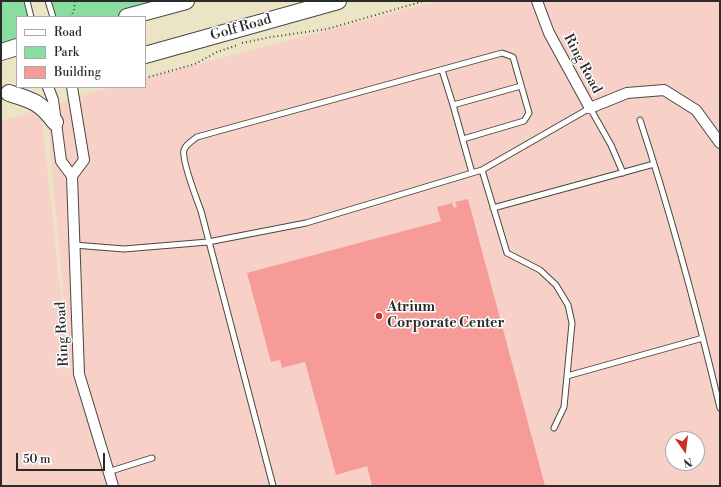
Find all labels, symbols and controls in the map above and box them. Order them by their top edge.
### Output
street label: Golf Road [209,11,273,45]
legend [16,16,146,88]
text: Road [54,25,82,40]
street label: Ring Road [559,31,605,97]
text: Park [54,45,79,60]
text: Building [54,65,101,80]
place label: Atrium Corporate Center [387,300,505,332]
street label: Ring Road [53,301,73,367]
marker: Atrium Corporate Center [374,311,384,321]
north arrow [665,431,705,471]
scale bar [18,445,107,471]
text: 50 m [23,452,51,467]
text: N [682,454,694,470]

